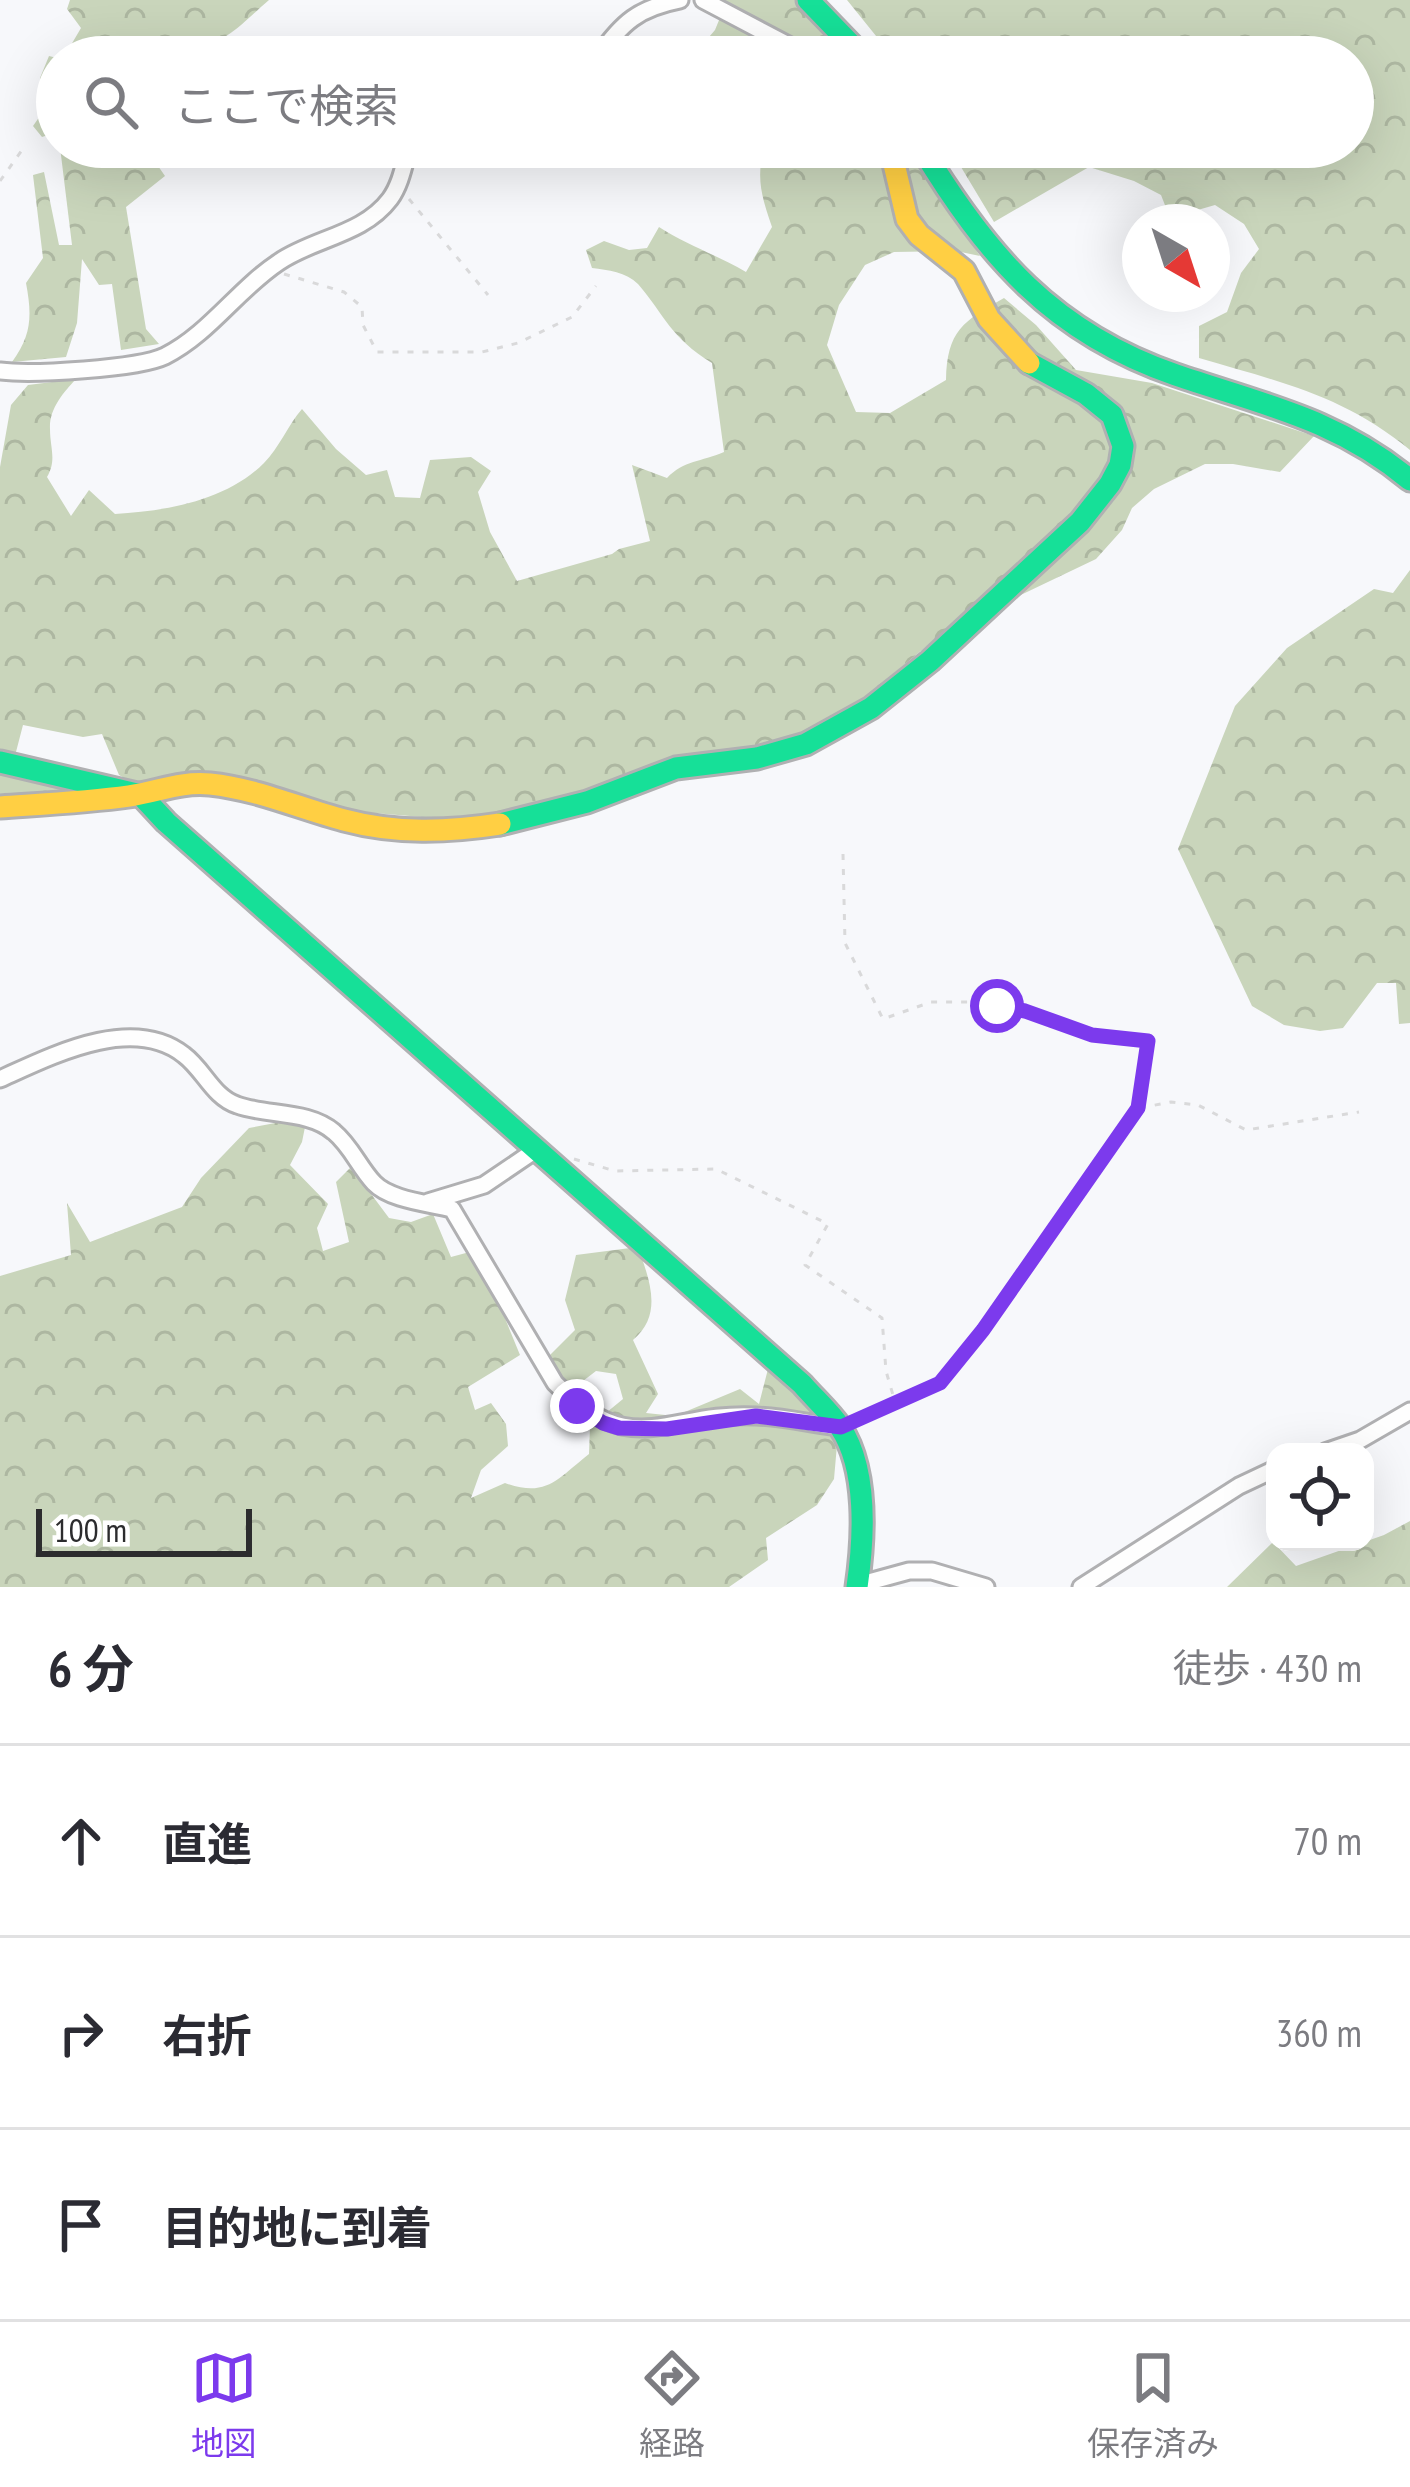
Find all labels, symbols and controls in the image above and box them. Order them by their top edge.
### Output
search box [36,36,1374,168]
icon: search [78,69,144,135]
text: ここで検索 [174,76,399,134]
north arrow [1122,204,1230,312]
route start [970,979,1024,1033]
route end [550,1379,604,1433]
map controls [1266,1443,1374,1551]
button: locate [1266,1443,1374,1551]
scale bar [36,1503,252,1556]
text: 100 m [54,1508,127,1551]
text: 6 分 [48,1635,134,1701]
text: 徒歩 · 430 m [1173,1642,1362,1693]
icon: ahead [48,1808,114,1874]
text: 直進 [162,1814,252,1872]
text: 70 m [1293,1815,1362,1866]
icon: right [48,2000,114,2066]
text: 右折 [162,2006,252,2064]
text: 360 m [1276,2007,1362,2058]
icon: arrive [48,2192,114,2258]
text: 目的地に到着 [162,2198,432,2256]
tab: 地図 [191,2345,257,2465]
tab: 経路 [639,2345,705,2465]
tab: 保存済み [1087,2345,1219,2465]

